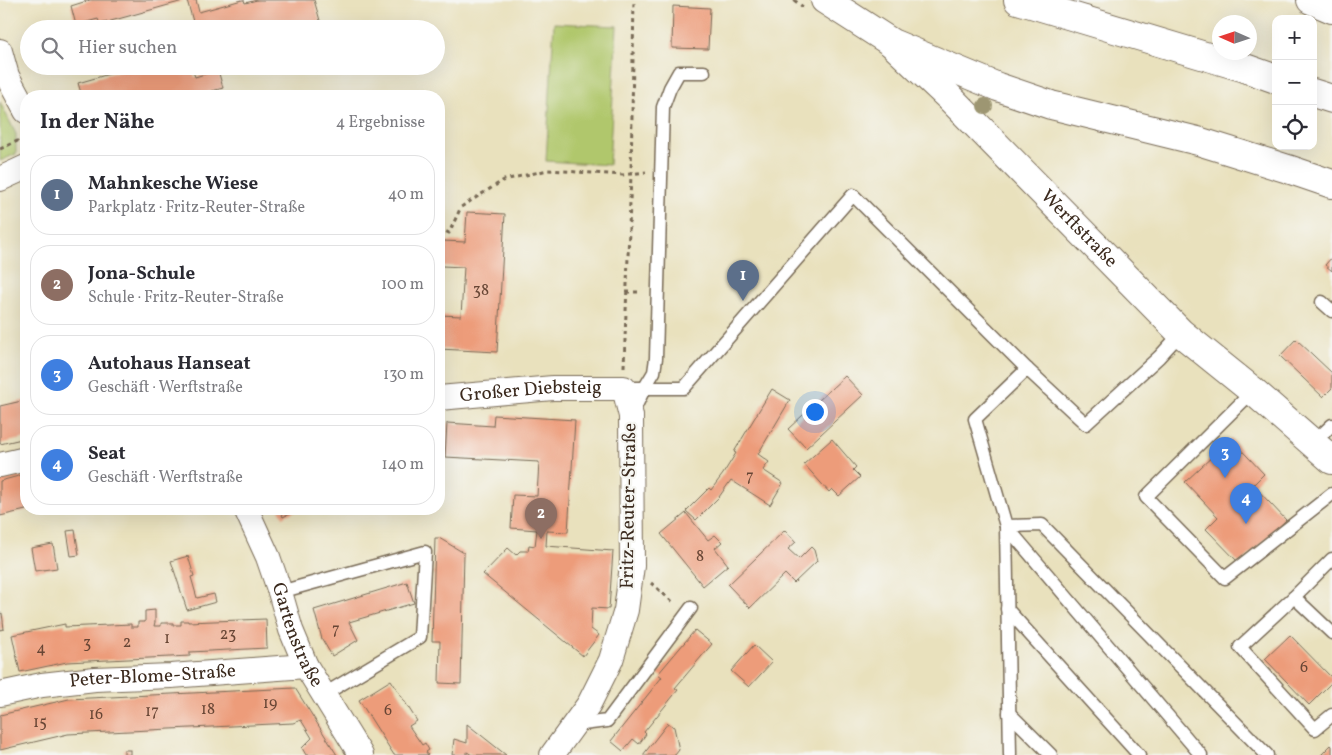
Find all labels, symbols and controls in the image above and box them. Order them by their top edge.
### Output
north arrow [1212,15,1257,60]
map controls [1272,15,1317,150]
button: + [1272,15,1317,60]
search box [20,20,445,75]
icon: search [38,34,66,62]
text: Hier suchen [78,35,177,61]
button: − [1272,60,1317,105]
button: locate [1272,105,1317,150]
text: In der Nähe [40,108,155,137]
text: 4 Ergebnisse [336,112,425,134]
text: Mahnkesche Wiese [88,171,258,197]
text: 1 [54,184,60,206]
text: 40 m [388,184,424,206]
street label: Werftstraße [1034,184,1123,274]
text: Parkplatz · Fritz-Reuter-Straße [88,197,305,219]
pin: 1 [727,260,759,301]
text: Jona-Schule [88,261,195,287]
text: 2 [53,274,61,296]
text: 100 m [381,274,424,296]
house number: 38 [473,280,489,302]
text: Schule · Fritz-Reuter-Straße [88,287,284,309]
text: Autohaus Hanseat [88,351,251,377]
text: 3 [53,364,61,386]
text: 130 m [383,364,424,386]
street label: Großer Diebsteig [459,375,602,409]
text: Geschäft · Werftstraße [88,377,243,399]
your location [802,399,828,425]
street label: Fritz-Reuter-Straße [615,423,643,589]
pin: 3 [1209,437,1241,478]
text: Seat [88,441,126,467]
text: 4 [52,454,62,476]
text: 140 m [382,454,424,476]
house number: 7 [746,466,754,488]
text: Geschäft · Werftstraße [88,467,243,489]
pin: 4 [1230,483,1262,524]
pin: 2 [525,498,557,539]
house number: 8 [696,546,704,568]
street label: Gartenstraße [265,579,329,692]
house number: 7 [332,619,340,641]
house number: 23 [220,624,236,646]
house number: 1 [164,628,170,650]
house number: 2 [123,632,131,654]
house number: 3 [83,633,91,655]
house number: 4 [36,638,46,660]
house number: 6 [1300,657,1308,679]
street label: Peter-Blome-Straße [68,658,237,695]
house number: 19 [263,693,277,715]
house number: 18 [201,699,215,721]
house number: 6 [384,700,392,722]
house number: 17 [145,701,159,723]
house number: 16 [89,704,103,726]
house number: 15 [33,712,47,734]

